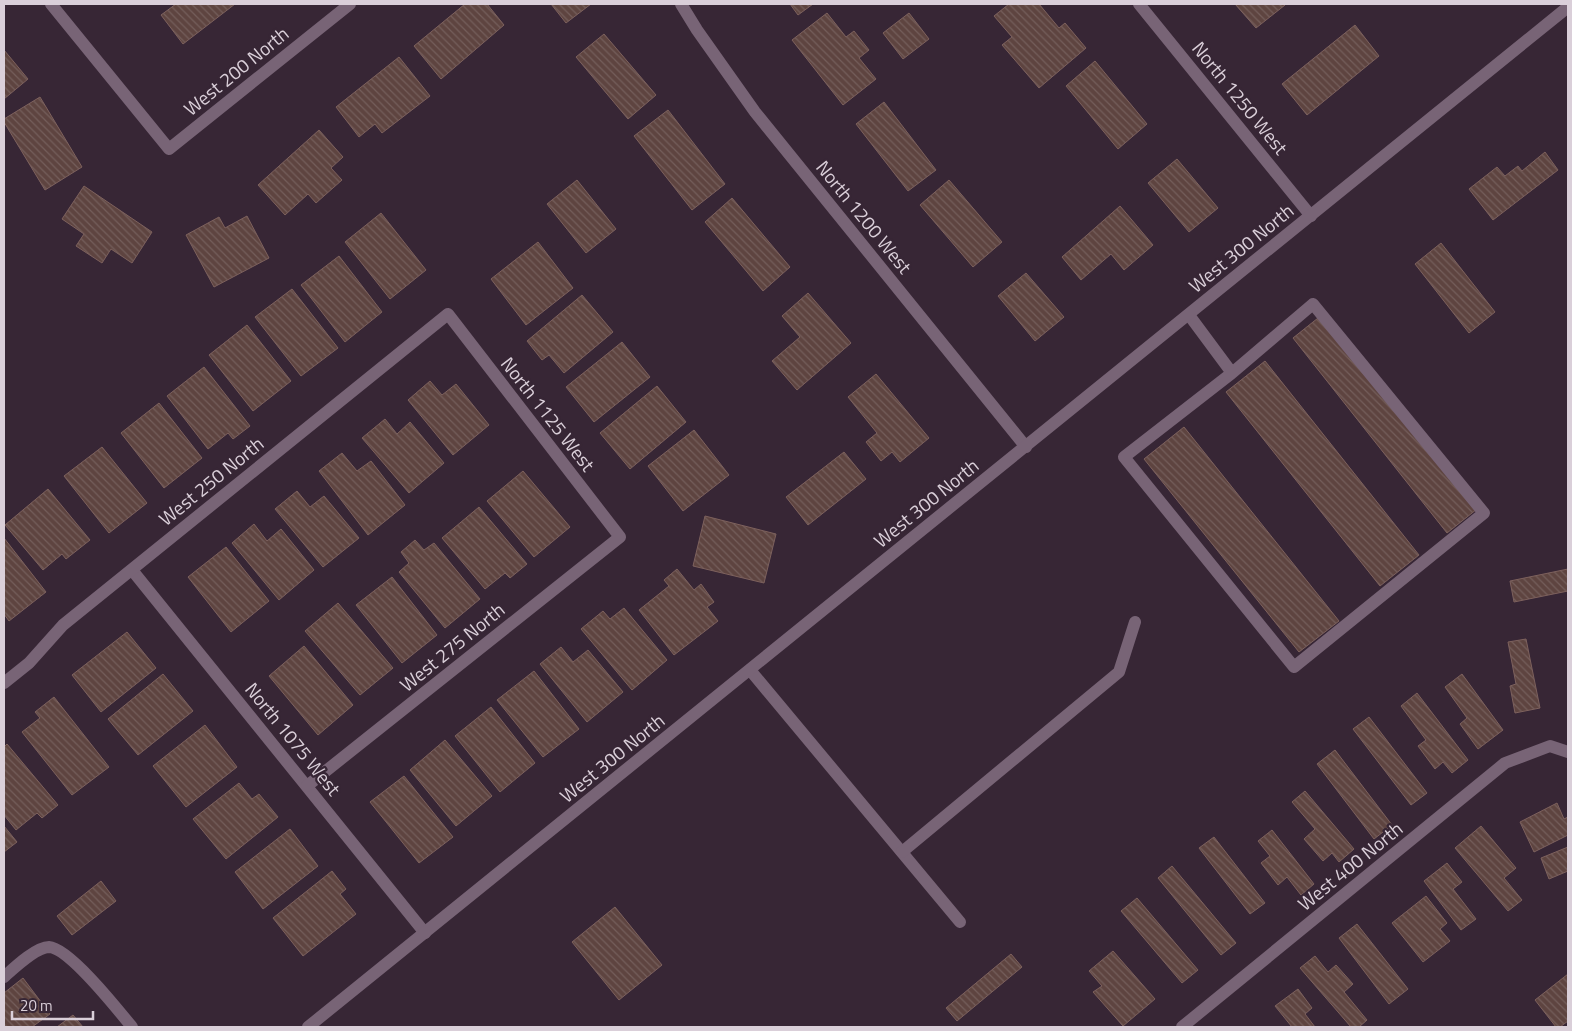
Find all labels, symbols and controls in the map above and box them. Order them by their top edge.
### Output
street label: West 200 North [177,19,295,122]
street label: North 1250 West [1185,35,1296,161]
street label: North 1200 West [809,154,920,280]
street label: West 300 North [1182,196,1300,299]
street label: North 1125 West [494,350,603,478]
street label: West 250 North [152,429,270,532]
street label: West 300 North [867,451,985,554]
street label: West 275 North [393,595,511,698]
street label: North 1075 West [238,676,349,802]
street label: West 300 North [553,706,671,809]
street label: West 400 North [1291,814,1409,917]
scale bar [12,988,94,1020]
text: 20 m [20,994,53,1017]

